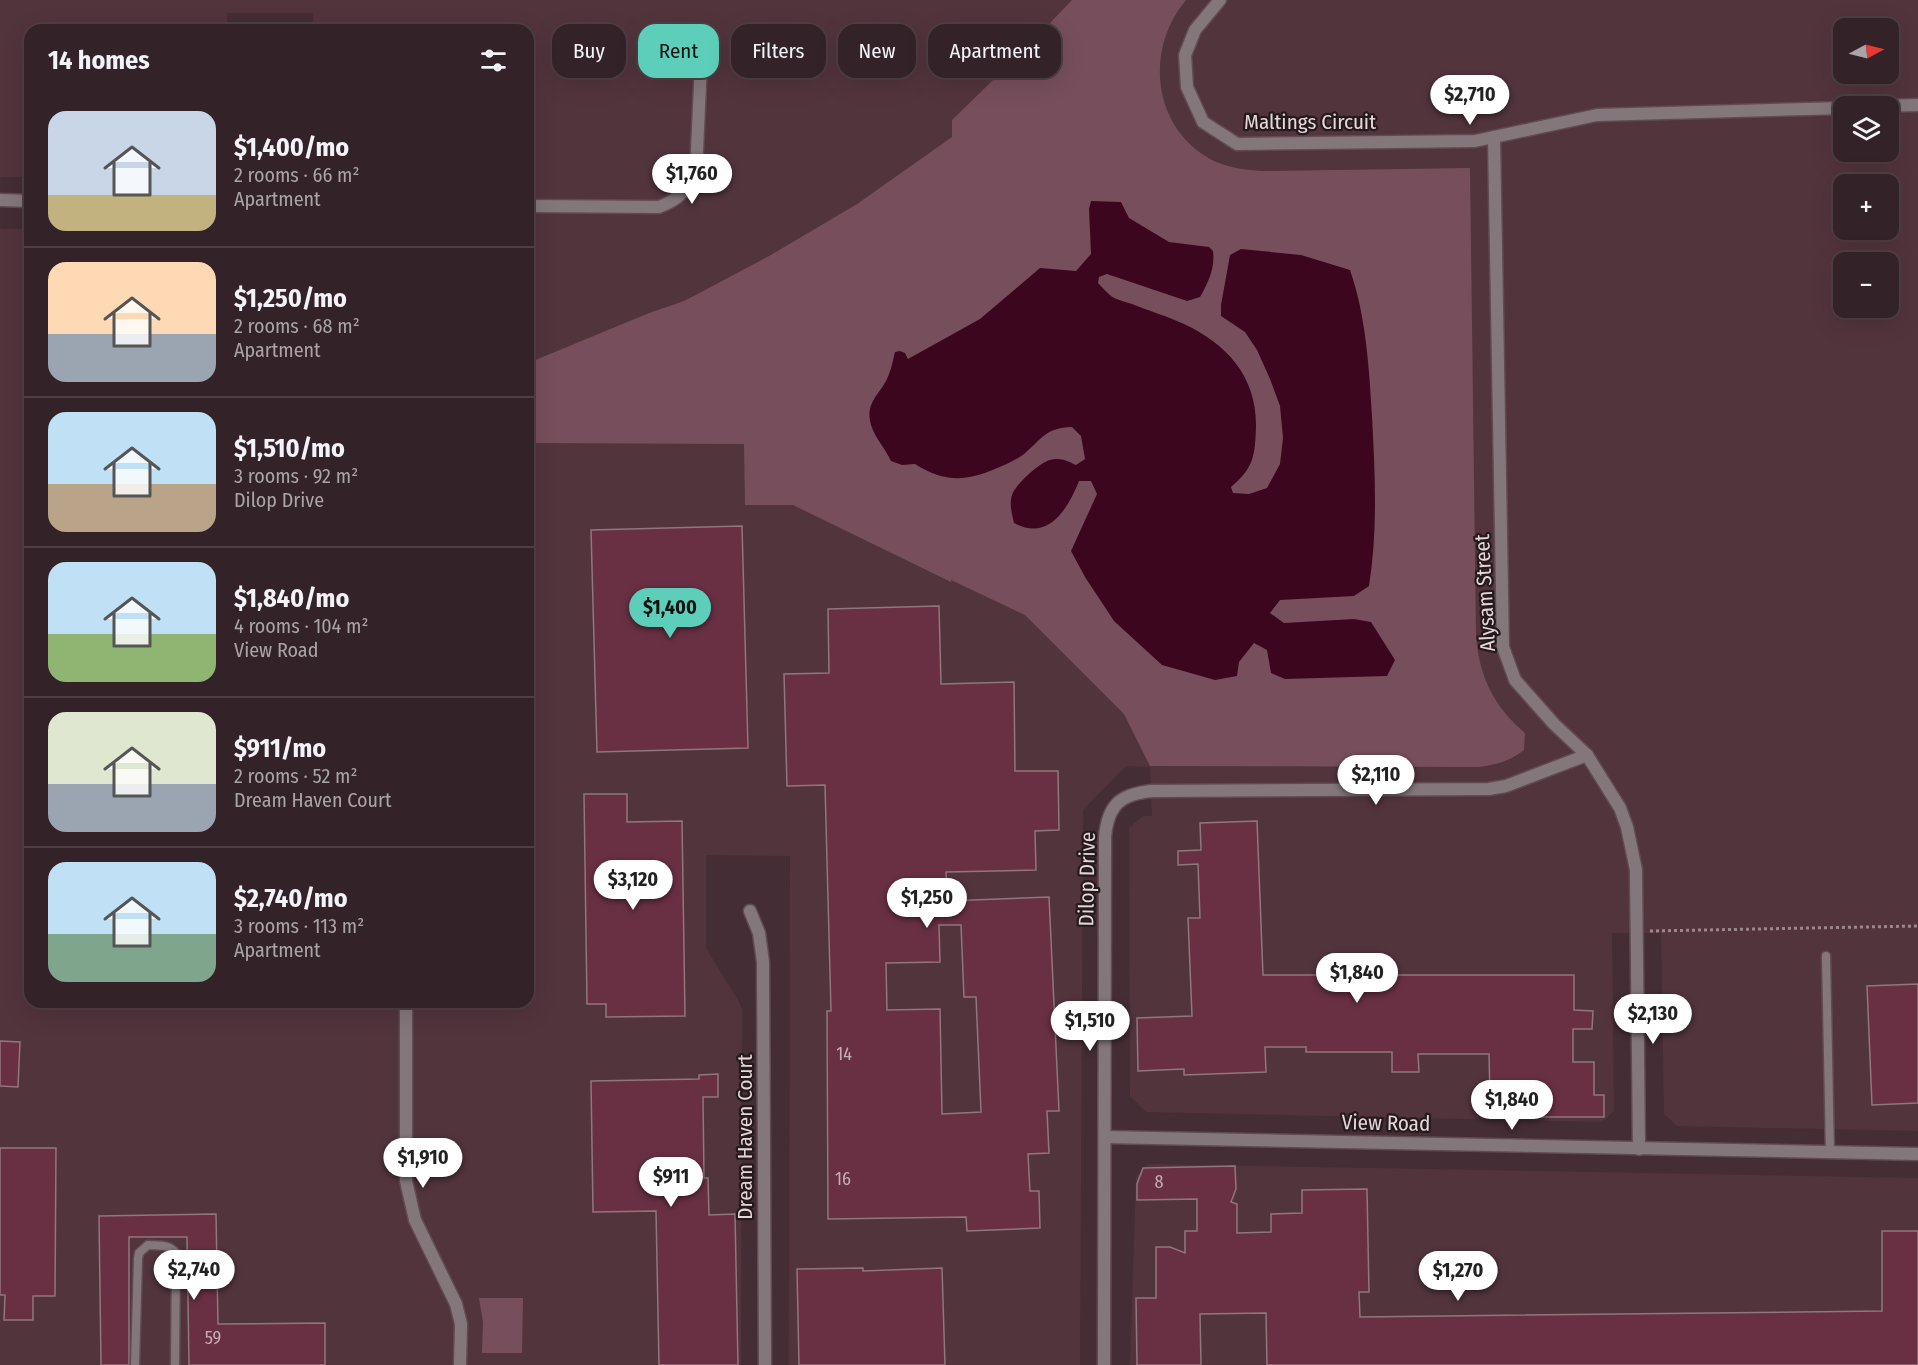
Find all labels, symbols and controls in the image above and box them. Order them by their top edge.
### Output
north arrow [1833,18,1899,84]
map controls [1833,18,1899,318]
chip: Buy [552,24,626,78]
chip: Rent [638,24,719,78]
chip: Filters [731,24,826,78]
chip: New [838,24,916,78]
chip: Apartment [928,24,1061,78]
icon: filters [477,44,510,77]
text: 14 homes [48,45,150,76]
pin: $2,710 [1421,75,1519,126]
text: $2,710 [1444,82,1496,106]
button: layers [1833,96,1899,162]
street label: Maltings Circuit [1244,109,1376,135]
text: $1,400/mo [234,132,349,163]
icon: home [96,135,168,207]
pin: $1,760 [643,154,741,205]
text: $1,760 [666,161,718,185]
text: 2 rooms · 66 m² [234,163,360,187]
button: + [1833,174,1899,240]
text: Apartment [234,187,321,211]
button: − [1833,252,1899,318]
text: $1,250/mo [234,283,347,314]
icon: home [96,286,168,358]
text: 2 rooms · 68 m² [234,314,360,338]
text: Apartment [234,338,321,362]
text: $1,510/mo [234,433,345,464]
icon: home [96,436,168,508]
text: 3 rooms · 92 m² [234,464,358,488]
text: Dilop Drive [234,488,324,512]
street label: Alysam Street [1469,534,1501,652]
text: $1,840/mo [234,583,349,614]
icon: home [96,586,168,658]
pin: $1,400 [621,588,719,639]
text: $1,400 [643,595,697,619]
text: 4 rooms · 104 m² [234,614,369,638]
text: View Road [234,638,318,662]
text: $911/mo [234,733,326,764]
icon: home [96,736,168,808]
pin: $2,110 [1327,755,1425,806]
text: $2,110 [1351,762,1401,786]
text: 2 rooms · 52 m² [234,764,358,788]
text: Dream Haven Court [234,788,391,812]
street label: Dilop Drive [1073,832,1101,926]
pin: $3,120 [584,860,682,911]
text: $3,120 [608,867,658,891]
pin: $1,250 [878,878,976,929]
text: $2,740/mo [234,883,348,914]
text: $1,250 [901,885,953,909]
icon: home [96,886,168,958]
text: 3 rooms · 113 m² [234,914,364,938]
text: Apartment [234,938,321,962]
pin: $1,840 [1308,953,1406,1004]
text: $1,840 [1330,960,1384,984]
pin: $2,130 [1604,994,1702,1045]
pin: $1,510 [1041,1001,1139,1052]
text: $2,130 [1628,1001,1678,1025]
text: $1,510 [1065,1008,1115,1032]
house number: 14 [836,1043,852,1065]
street label: Dream Haven Court [732,1054,758,1220]
pin: $1,840 [1463,1080,1561,1131]
text: $1,840 [1485,1087,1539,1111]
street label: View Road [1341,1109,1431,1137]
pin: $1,910 [374,1138,472,1189]
text: $1,910 [397,1145,449,1169]
pin: $911 [635,1157,707,1208]
text: $911 [653,1164,689,1188]
house number: 16 [835,1168,851,1190]
house number: 8 [1155,1171,1164,1193]
pin: $2,740 [145,1250,243,1301]
pin: $1,270 [1409,1251,1507,1302]
text: $2,740 [168,1257,220,1281]
text: $1,270 [1433,1258,1483,1282]
house number: 59 [205,1327,221,1349]

